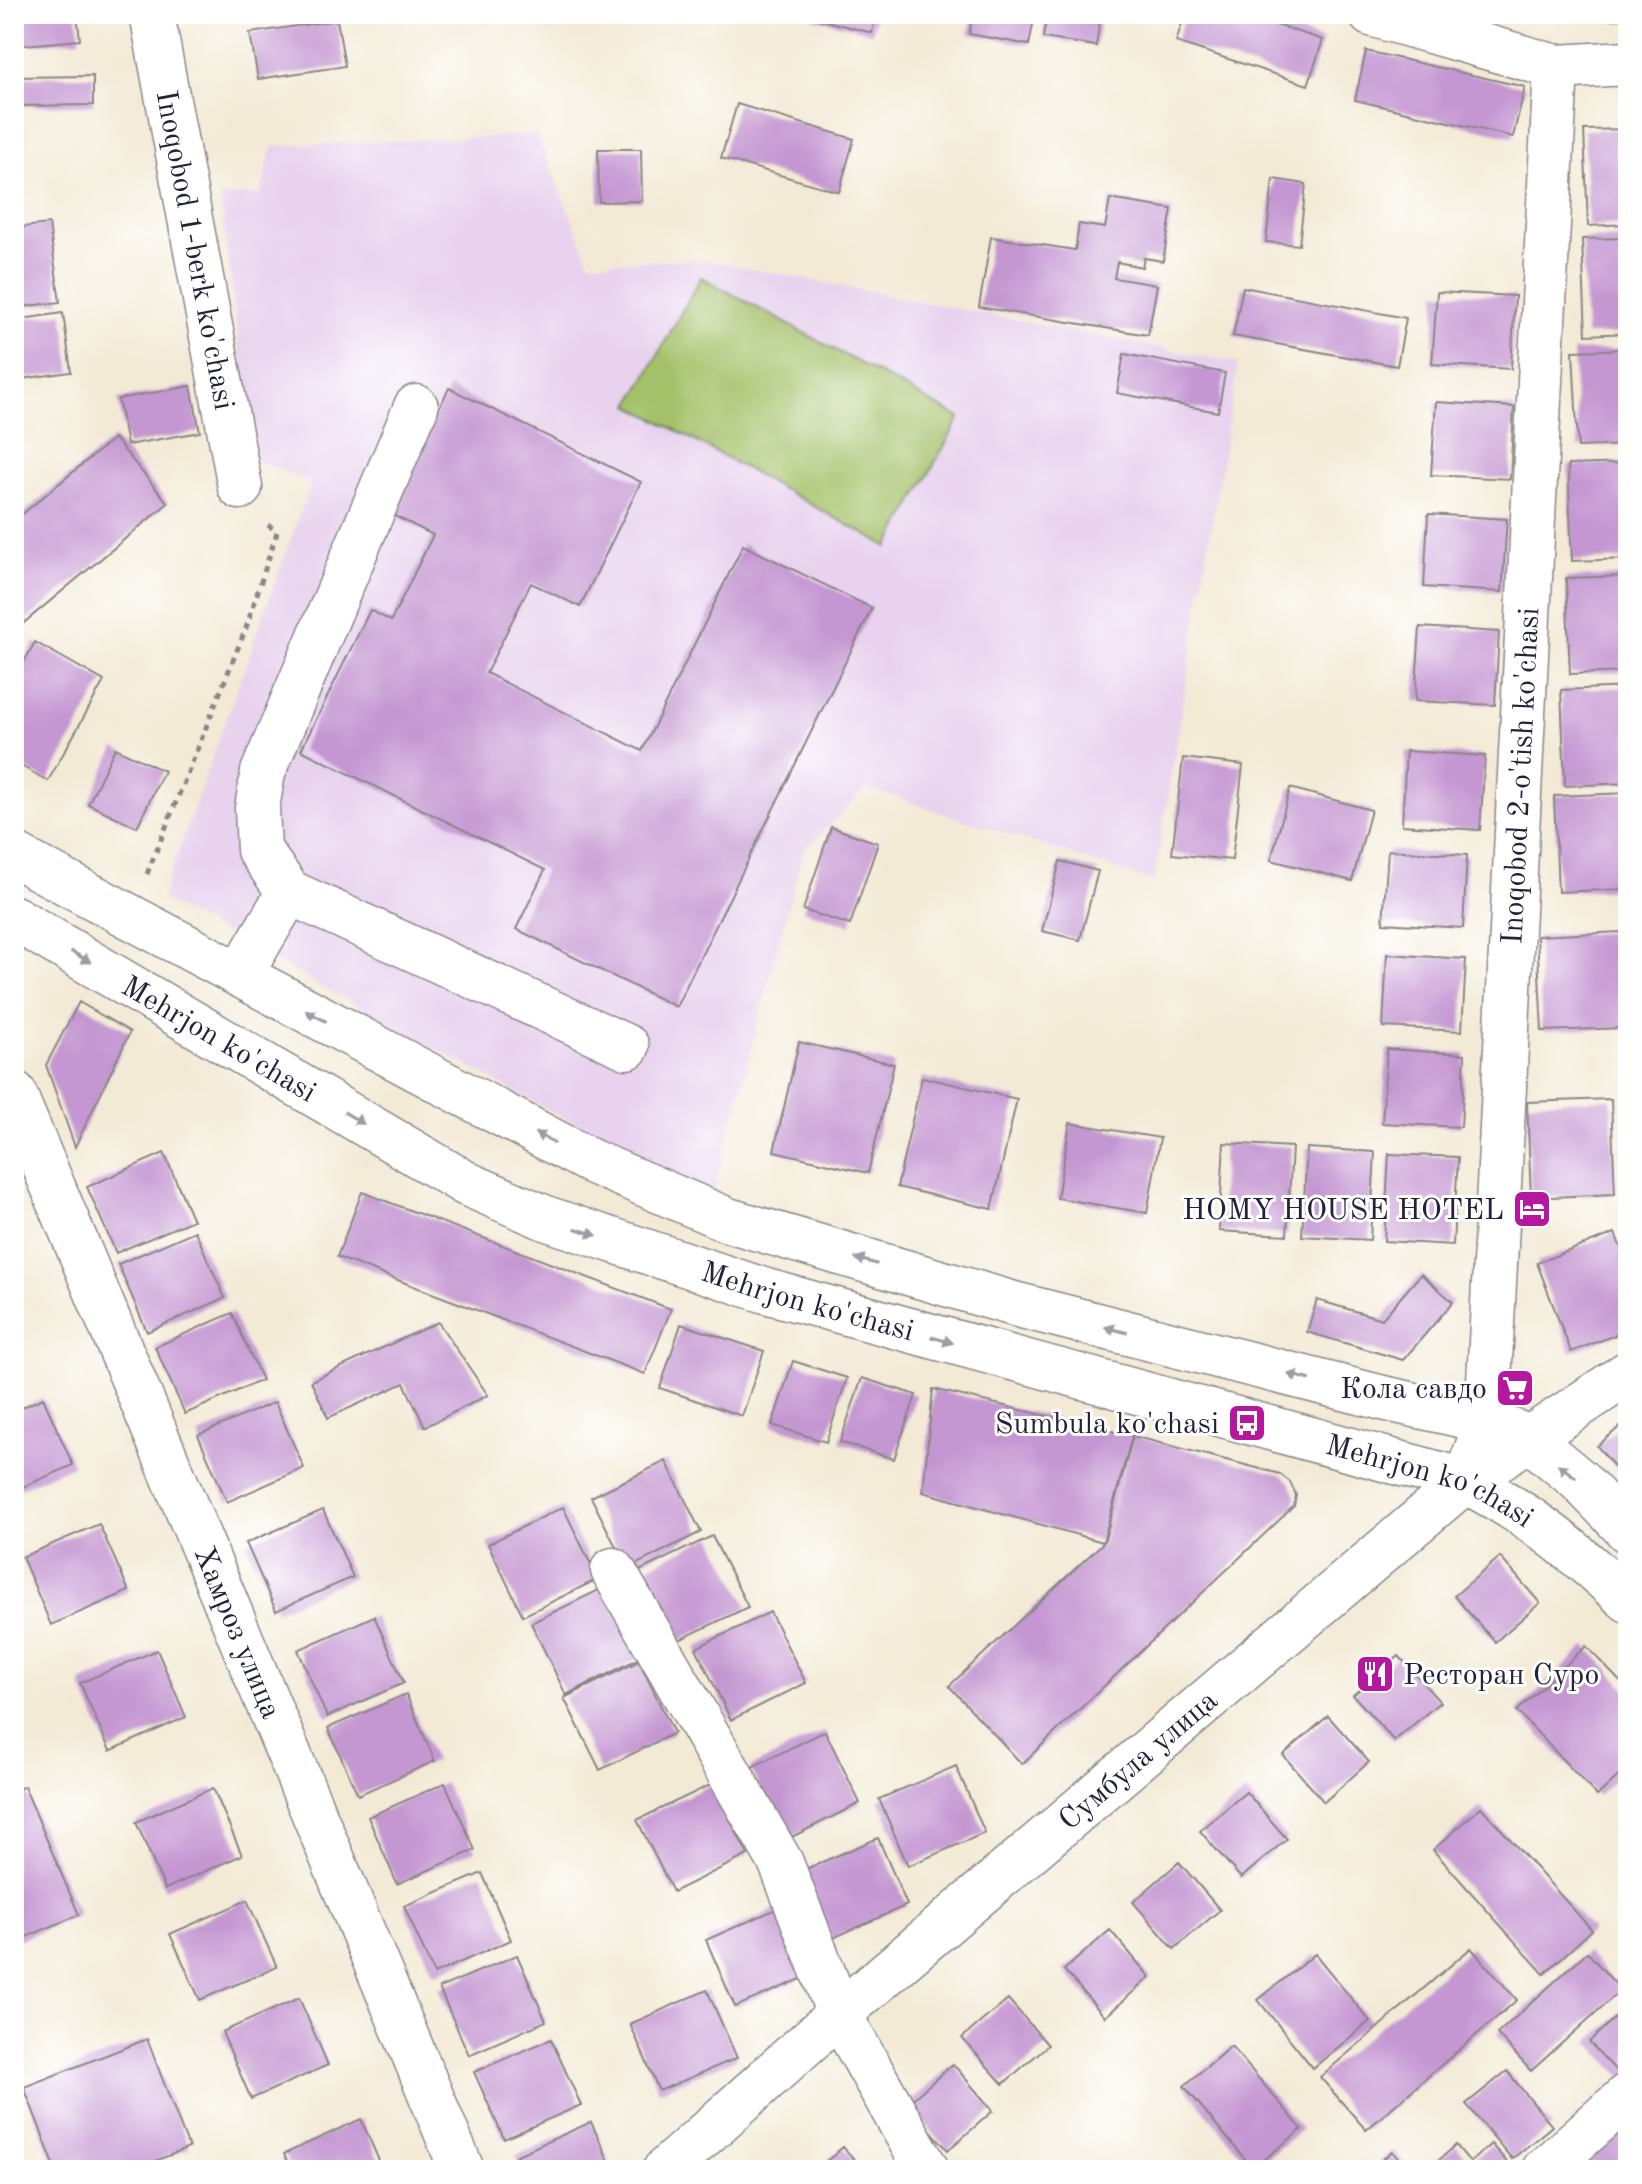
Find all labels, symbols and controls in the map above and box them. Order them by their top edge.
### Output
street label: Inoqobod 1-berk ko'chasi [150,88,238,412]
street label: Inoqobod 2-o'tish ko'chasi [1498,607,1545,945]
one-way arrow [70,950,92,964]
street label: Mehrjon ko'chasi [116,972,321,1109]
one-way arrow [305,1009,327,1023]
one-way arrow [343,1110,365,1124]
one-way arrow [534,1131,557,1144]
hotel icon: HOMY HOUSE HOTEL [1511,1188,1553,1230]
place label: HOMY HOUSE HOTEL [1182,1196,1504,1226]
one-way arrow [575,1226,599,1239]
one-way arrow [853,1254,877,1267]
street label: Mehrjon ko'chasi [697,1258,917,1347]
one-way arrow [1104,1324,1129,1336]
one-way arrow [931,1334,955,1347]
supermarket icon: Кола савдо [1494,1367,1536,1409]
one-way arrow [1287,1370,1312,1382]
place label: Кола савдо [1340,1375,1487,1405]
bus stop icon: Sumbula ko'chasi [1226,1402,1268,1444]
place label: Sumbula ko'chasi [995,1410,1219,1440]
street label: Mehrjon ko'chasi [1322,1431,1538,1534]
one-way arrow [1557,1463,1577,1479]
street label: Хамроз улица [187,1543,286,1724]
restaurant icon: Ресторан Суро [1354,1653,1396,1695]
place label: Ресторан Суро [1403,1661,1599,1691]
street label: Сумбула улица [1054,1686,1224,1837]

